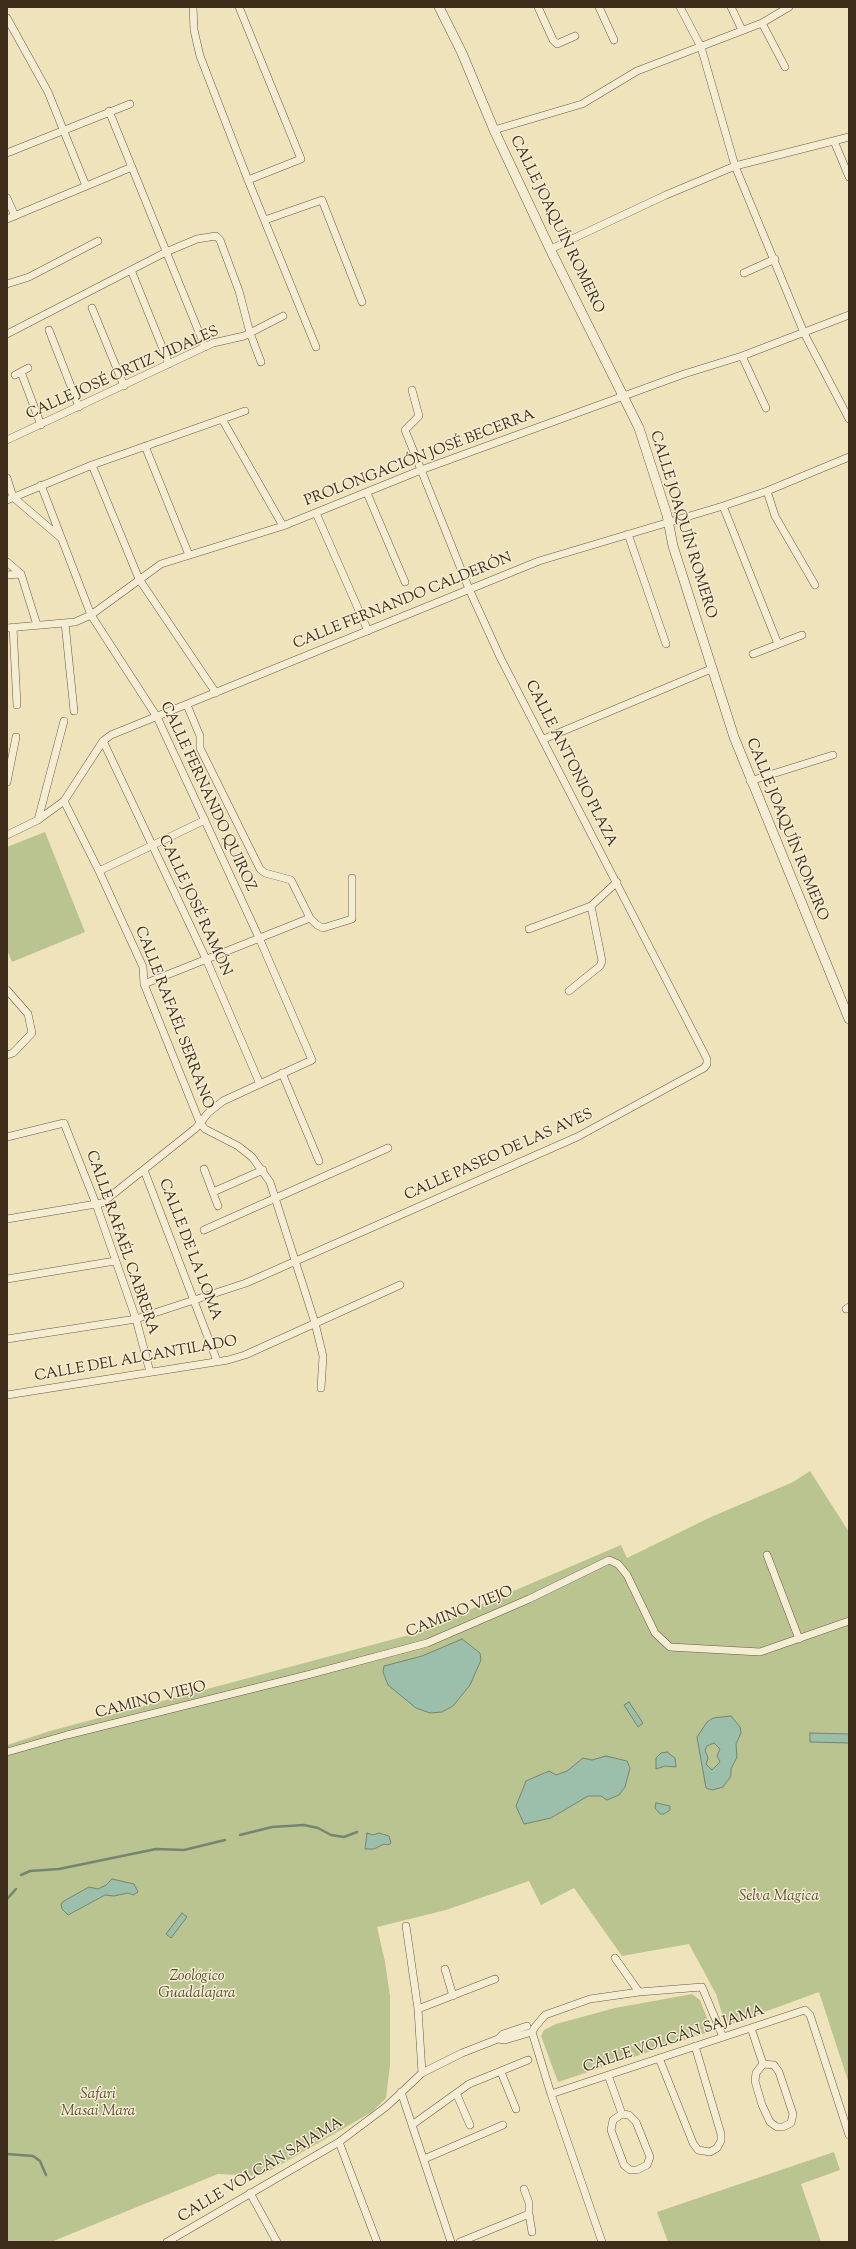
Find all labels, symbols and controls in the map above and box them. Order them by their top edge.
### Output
street label: CALLE JOAQUÍN ROMERO [505,133,607,317]
street label: CALLE JOSÉ ORTIZ VIDALES [24,323,222,425]
street label: PROLONGACIÓN JOSÉ BECERRA [302,407,538,511]
street label: CALLE JOAQUÍN ROMERO [645,429,719,621]
street label: CALLE FERNANDO CALDERÓN [291,550,515,654]
street label: CALLE ANTONIO PLAZA [520,678,620,850]
street label: CALLE FERNANDO QUIROZ [155,699,259,895]
street label: CALLE JOAQUÍN ROMERO [741,736,831,924]
street label: CALLE JOSÉ RAMÓN [153,833,235,979]
street label: CALLE RAFAÉL SERRANO [130,924,216,1112]
street label: CALLE PASEO DE LAS AVES [402,1106,596,1206]
street label: CALLE RAFAÉL CABRERA [81,1149,161,1337]
street label: CALLE DE LA LOMA [154,1177,224,1323]
street label: CALLE DEL ALCANTILADO [33,1333,239,1387]
street label: CAMINO VIEJO [404,1583,516,1643]
street label: CAMINO VIEJO [94,1679,208,1723]
park label: Selva Magica [739,1888,819,1906]
park label: Zoológico Guadalajara [158,1968,236,2003]
street label: CALLE VOLCÁN SAJAMA [581,2002,767,2078]
park label: Safari Masai Mara [61,2086,135,2121]
street label: CALLE VOLCÁN SAJAMA [175,2115,347,2227]

